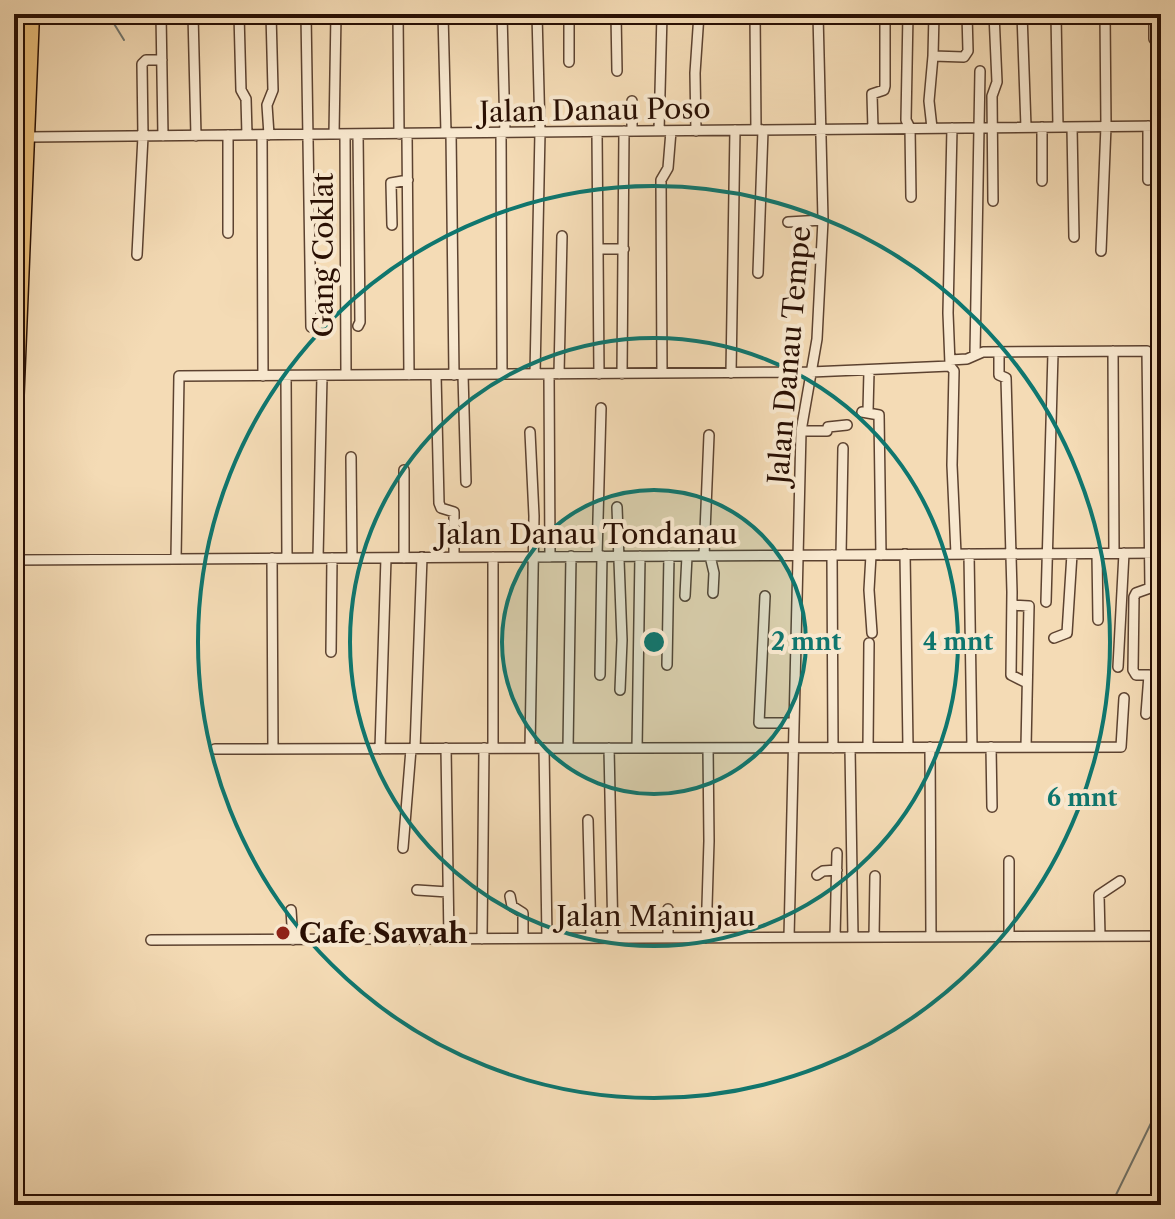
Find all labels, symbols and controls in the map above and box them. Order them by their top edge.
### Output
street label: Jalan Danau Poso [475,91,711,129]
street label: Gang Coklat [306,172,340,338]
street label: Jalan Danau Tempe [760,224,817,490]
street label: Jalan Danau Tondanau [433,517,737,551]
text: 2 mnt [771,627,841,656]
text: 4 mnt [923,627,993,656]
centre of rings [640,628,668,656]
text: 6 mnt [1047,783,1118,812]
street label: Jalan Maninjau [553,899,755,933]
place label: Cafe Sawah [299,916,468,950]
marker: Cafe Sawah [274,924,292,942]

